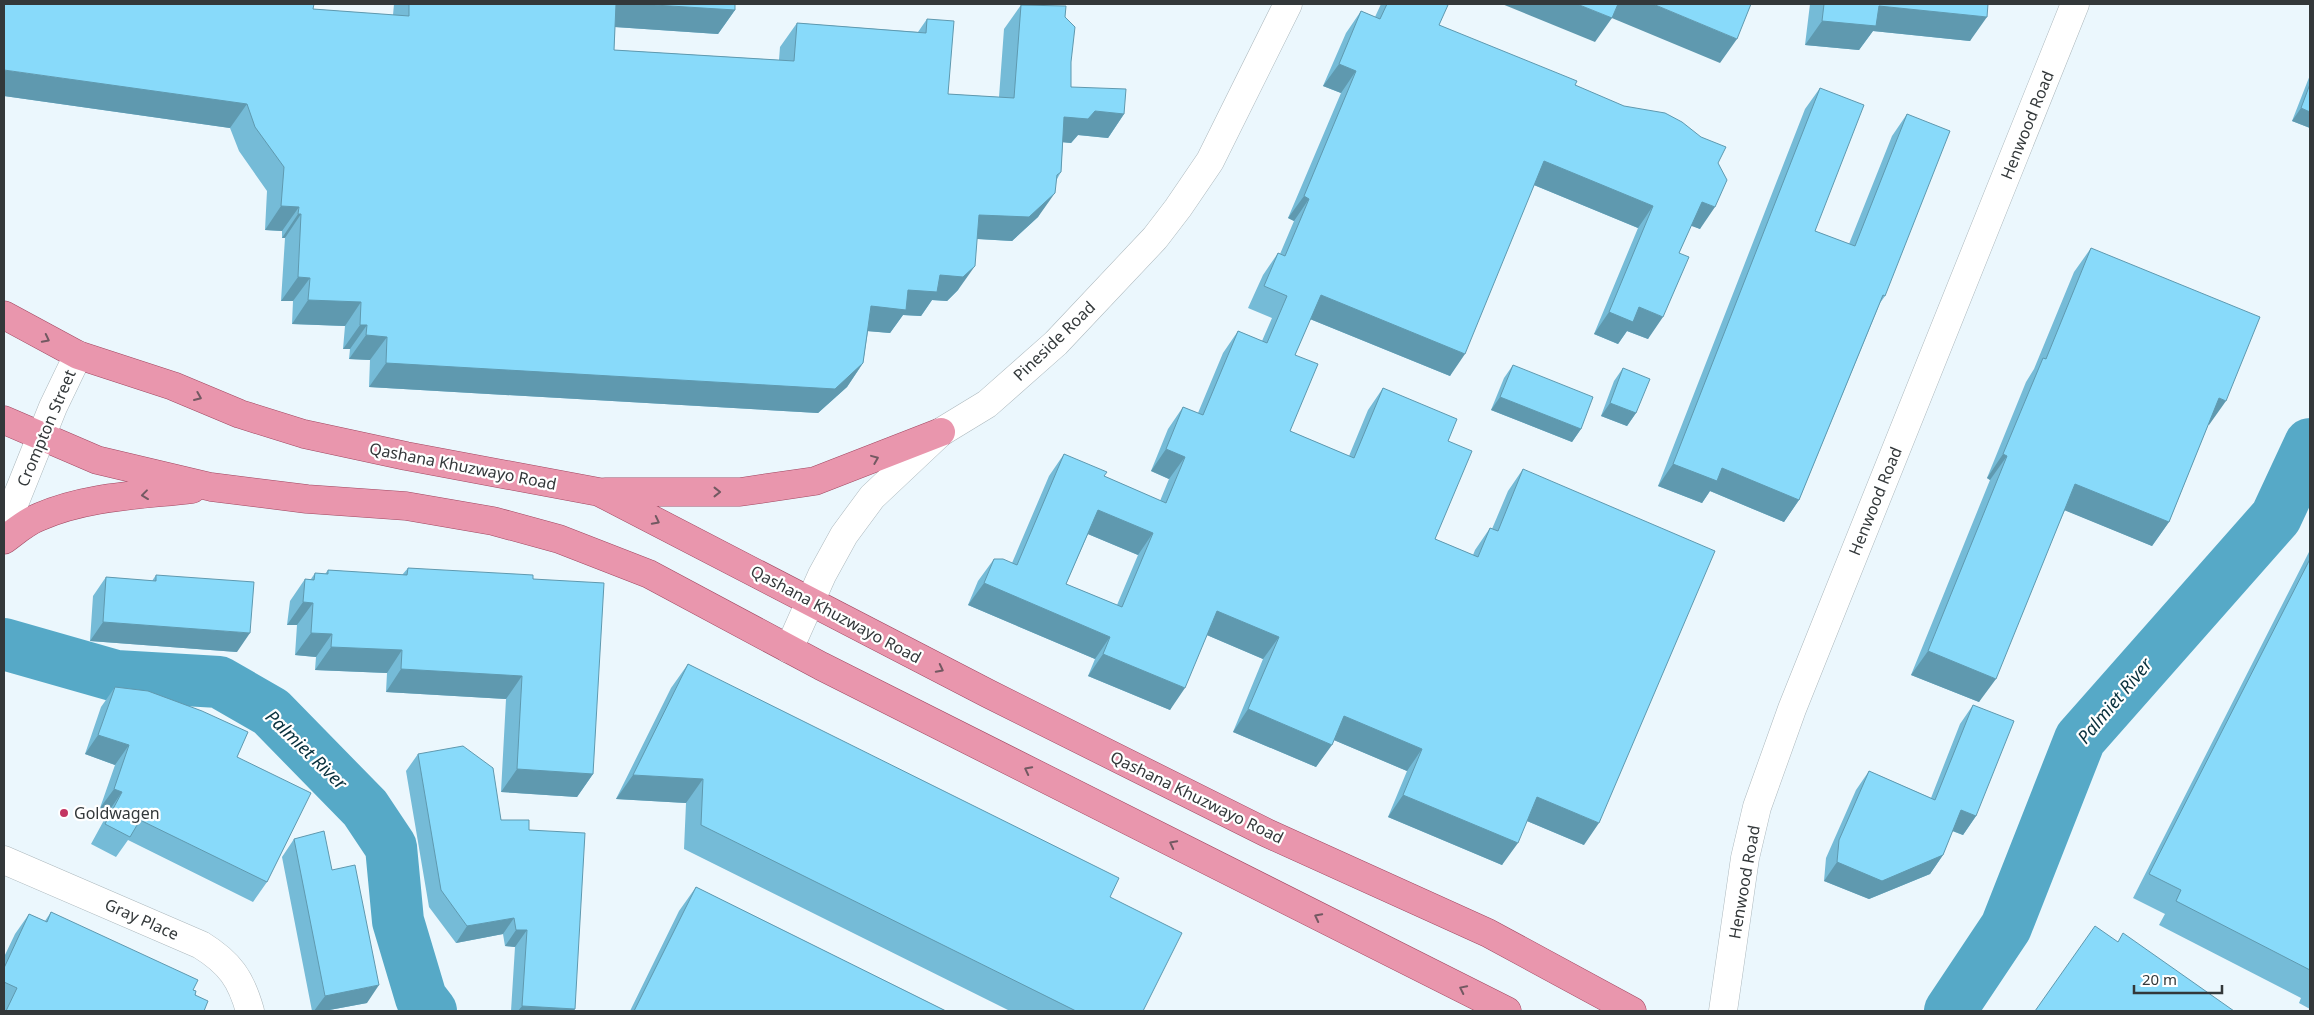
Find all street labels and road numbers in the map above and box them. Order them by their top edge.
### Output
street label: Henwood Road [1995,67,2059,183]
street label: Pineside Road [1008,296,1100,386]
street label: Crompton Street [11,366,81,490]
street label: Qashana Khuzwayo Road [368,437,558,495]
street label: Henwood Road [1843,443,1907,559]
street label: Qashana Khuzwayo Road [747,560,925,668]
street label: Qashana Khuzwayo Road [1107,745,1287,849]
street label: Henwood Road [1723,823,1765,941]
street label: Gray Place [102,893,182,945]

